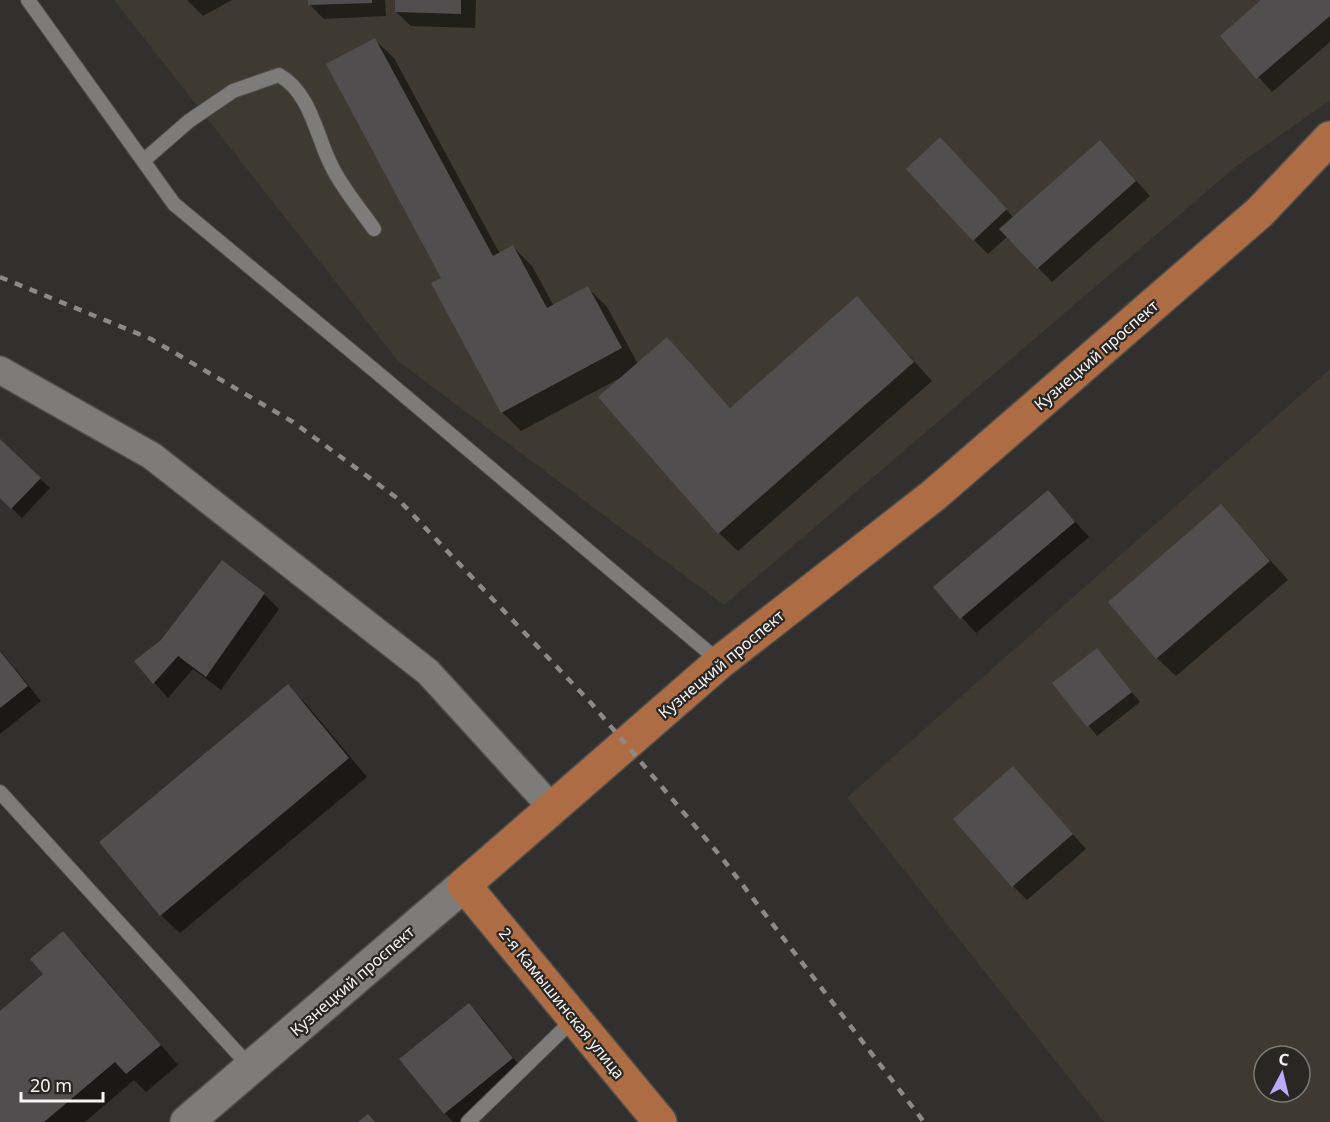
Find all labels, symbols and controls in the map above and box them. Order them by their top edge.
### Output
street label: Кузнецкий проспект [1029,295,1163,415]
street label: Кузнецкий проспект [653,604,789,723]
street label: Кузнецкий проспект [285,921,419,1041]
street label: 2-я Камышинская улица [494,923,630,1083]
north arrow [1252,1044,1312,1104]
text: С [1277,1048,1290,1071]
scale bar [21,1065,104,1103]
text: 20 m [30,1073,72,1097]

